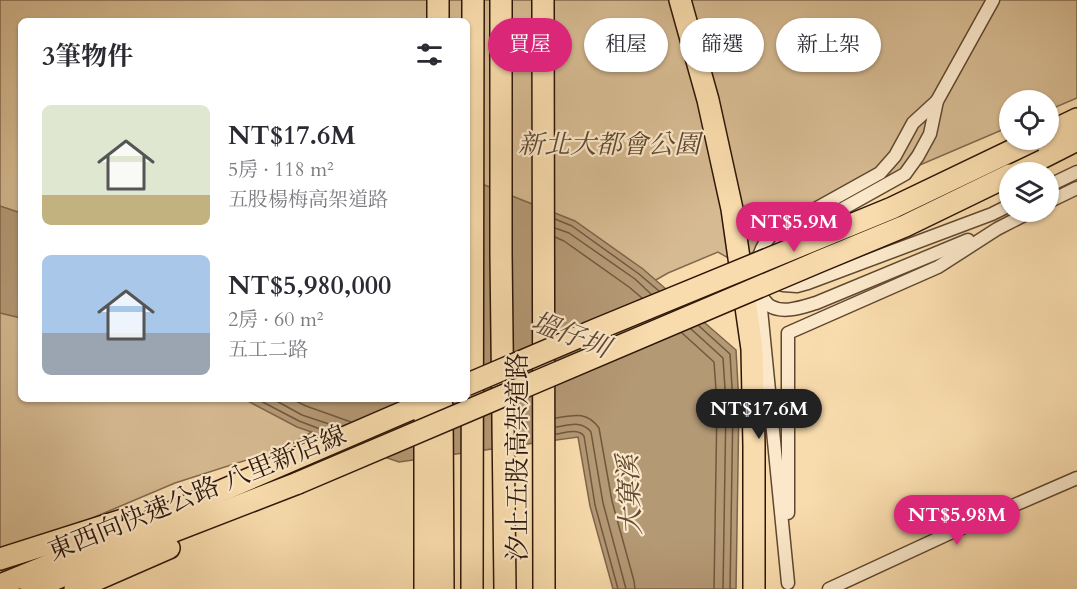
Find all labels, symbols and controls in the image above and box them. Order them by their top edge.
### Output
chip: 買屋 [488,18,572,72]
chip: 租屋 [584,18,668,72]
chip: 篩選 [680,18,764,72]
chip: 新上架 [776,18,881,72]
icon: filters [413,38,446,71]
text: 3筆物件 [42,39,133,74]
map controls [999,90,1059,222]
button: locate [999,90,1059,150]
text: NT$17.6M [228,118,356,153]
park label: 新北大都會公園 [518,127,704,162]
icon: home [90,129,162,201]
text: 5房 · 118 m² [228,156,334,183]
button: layers [999,162,1059,222]
text: 五股楊梅高架道路 [228,186,388,213]
pin: NT$5.9M [739,202,849,253]
text: NT$5.9M [750,208,838,235]
text: NT$5,980,000 [228,268,391,303]
icon: home [90,279,162,351]
water label: 塭仔圳 [526,303,618,368]
text: 2房 · 60 m² [228,306,324,333]
text: 五工二路 [228,336,308,363]
street label: 汐止五股高架道路 [500,353,535,561]
pin: NT$17.6M [697,389,821,440]
text: NT$17.6M [710,395,808,422]
street label: 東西向快速公路 八里新店線 [43,417,351,569]
water label: 大窠溪 [609,451,651,536]
pin: NT$5.98M [895,495,1019,546]
text: NT$5.98M [908,501,1006,528]

